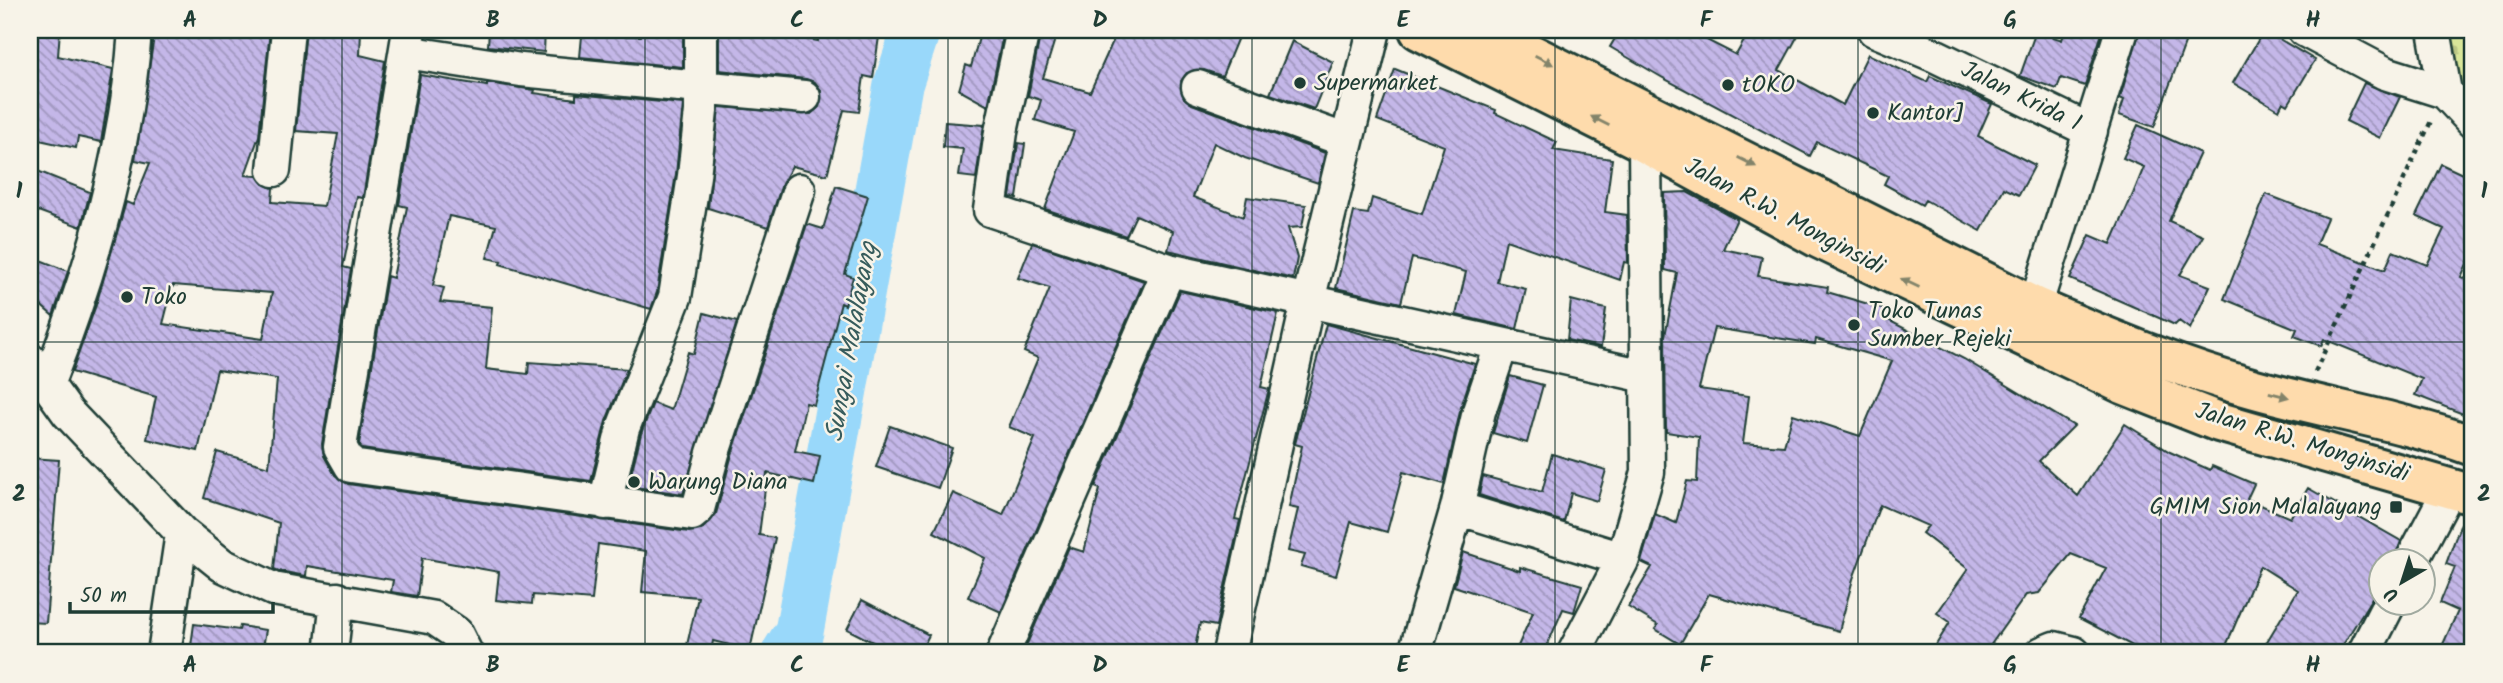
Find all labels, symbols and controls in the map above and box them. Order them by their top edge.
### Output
text: A [183,3,197,39]
text: B [486,3,500,39]
text: C [790,3,804,39]
text: D [1092,3,1108,39]
text: E [1397,3,1411,39]
text: F [1700,3,1714,39]
text: G [2003,3,2017,39]
text: H [2306,3,2321,39]
street label: Jalan Krida 1 [1954,51,2088,143]
one-way arrow [1534,55,1554,66]
place label: Supermarket [1314,64,1439,103]
place label: tOKO [1742,66,1795,105]
marker: Supermarket [1292,75,1308,91]
marker: tOKO [1720,77,1736,93]
place label: Kantor] [1887,94,1964,133]
marker: Kantor] [1865,105,1881,121]
one-way arrow [1590,115,1610,126]
street label: Jalan R.W. Monginsidi [1677,148,1892,287]
one-way arrow [1737,157,1757,168]
text: 1 [16,174,23,210]
text: 1 [2481,174,2488,210]
water label: Sungai Malalayang [814,237,890,445]
one-way arrow [1900,277,1920,288]
place label: Toko [141,278,187,317]
marker: Toko [119,289,135,305]
place label: Toko Tunas Sumber Rejeki [1868,292,2012,359]
marker: Toko Tunas Sumber Rejeki [1846,317,1862,333]
one-way arrow [2268,390,2290,401]
street label: Jalan R.W. Monginsidi [2190,392,2415,494]
place label: Warung Diana [648,463,788,502]
marker: Warung Diana [626,474,642,490]
text: 2 [12,477,26,513]
text: 2 [2477,477,2491,513]
place label: GMIM Sion Malalayang [2149,488,2382,527]
marker: GMIM Sion Malalayang [2388,499,2404,515]
north arrow [2366,546,2436,616]
scale bar [70,571,273,615]
text: U [2378,578,2406,609]
text: 50 m [80,580,127,613]
text: A [183,648,197,683]
text: B [486,648,500,683]
text: C [790,648,804,683]
text: D [1092,648,1108,683]
text: E [1397,648,1411,683]
text: F [1700,648,1714,683]
text: G [2003,648,2017,683]
text: H [2306,648,2321,683]

